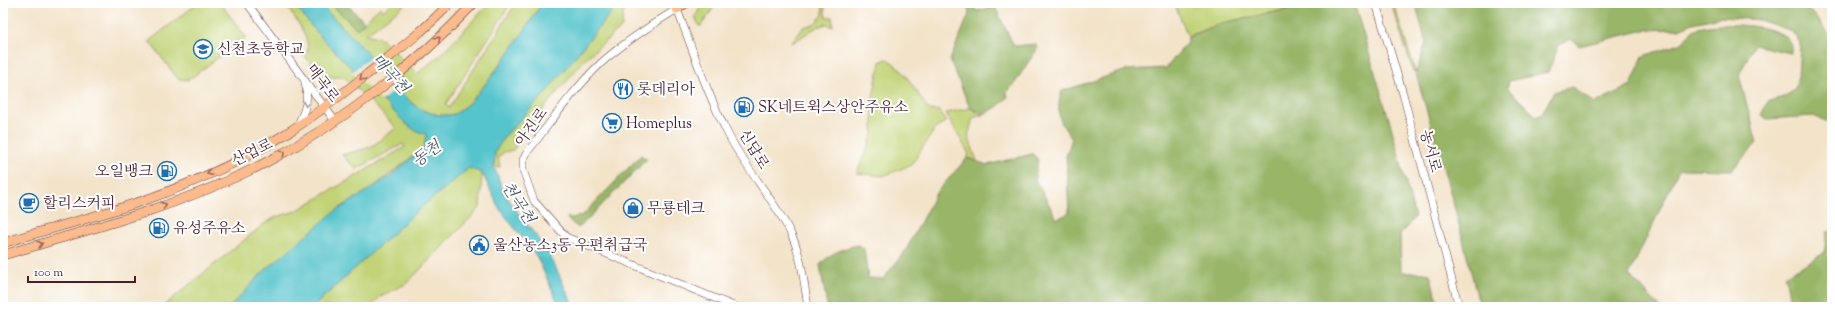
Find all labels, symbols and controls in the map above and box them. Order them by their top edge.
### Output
one-way arrow [434,36,441,43]
school or university icon: 신천초등학교 [192,38,214,60]
place label: 신천초등학교 [217,40,304,61]
water label: 매곡천 [365,50,414,101]
street label: 매곡로 [300,60,344,108]
one-way arrow [359,74,366,81]
restaurant icon: 롯데리아 [612,78,634,100]
place label: 롯데리아 [637,80,695,101]
fuel station icon: SK네트윅스상안주유소 [733,96,755,118]
place label: SK네트윅스상안주유소 [758,98,909,119]
one-way arrow [302,100,311,107]
street label: 아진로 [511,104,554,152]
supermarket icon: Homeplus [601,112,623,134]
place label: Homeplus [626,114,692,135]
street label: 신답로 [733,126,773,174]
street label: 농서로 [1414,128,1445,176]
street label: 산업로 [229,134,277,172]
water label: 동천 [408,136,448,173]
one-way arrow [279,150,286,157]
fuel station icon: 오일뱅크 [156,160,178,182]
place label: 오일뱅크 [95,162,154,183]
one-way arrow [206,168,214,176]
water label: 천곡천 [495,178,540,230]
cafe icon: 할리스커피 [18,192,40,214]
place label: 할리스커피 [43,194,115,215]
shop icon: 무룡테크 [622,197,644,219]
place label: 무룡테크 [647,199,705,220]
one-way arrow [161,202,168,210]
fuel station icon: 유성주유소 [148,217,170,239]
place label: 유성주유소 [173,219,246,240]
public building icon: 울산농소3동 우편취급국 [468,234,490,256]
place label: 울산농소3동 우편취급국 [493,236,648,257]
one-way arrow [37,240,44,249]
scale bar [28,258,135,284]
text: 100 m [34,264,63,282]

